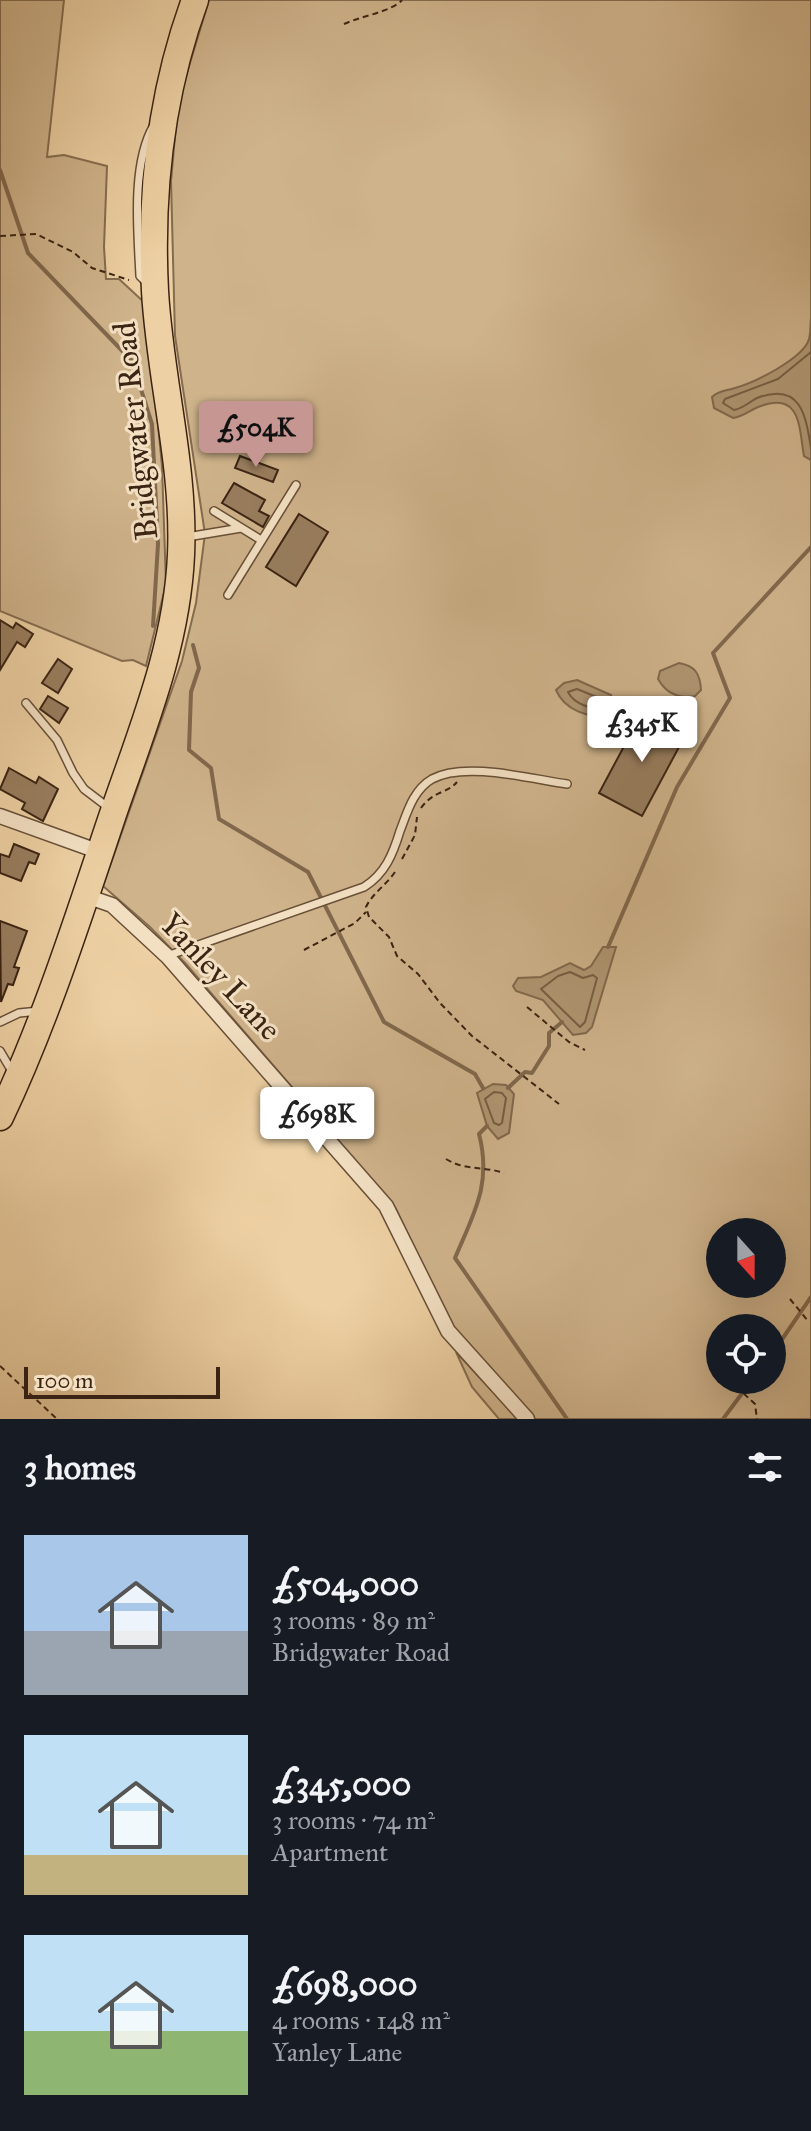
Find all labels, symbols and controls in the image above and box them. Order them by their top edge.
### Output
street label: Bridgwater Road [105,320,166,542]
pin: £504K [200,401,312,469]
text: £504K [217,411,295,443]
pin: £345K [586,696,698,764]
text: £345K [605,706,679,738]
street label: Yanley Lane [152,904,290,1048]
pin: £698K [261,1087,373,1155]
text: £698K [278,1097,356,1129]
north arrow [706,1218,786,1298]
map controls [706,1218,786,1394]
button: locate [706,1314,786,1394]
scale bar [24,1363,220,1399]
text: 100 m [36,1367,93,1394]
icon: filters [743,1445,787,1489]
text: 3 homes [24,1447,136,1488]
text: £504,000 [272,1563,419,1604]
icon: home [88,1567,184,1663]
text: 3 rooms · 89 m² [272,1604,435,1636]
text: Bridgwater Road [272,1636,450,1668]
text: £345,000 [272,1763,411,1804]
icon: home [88,1767,184,1863]
text: 3 rooms · 74 m² [272,1804,435,1836]
text: Apartment [272,1836,388,1868]
text: £698,000 [272,1963,418,2004]
icon: home [88,1967,184,2063]
text: 4 rooms · 148 m² [272,2004,450,2036]
text: Yanley Lane [272,2036,402,2068]

